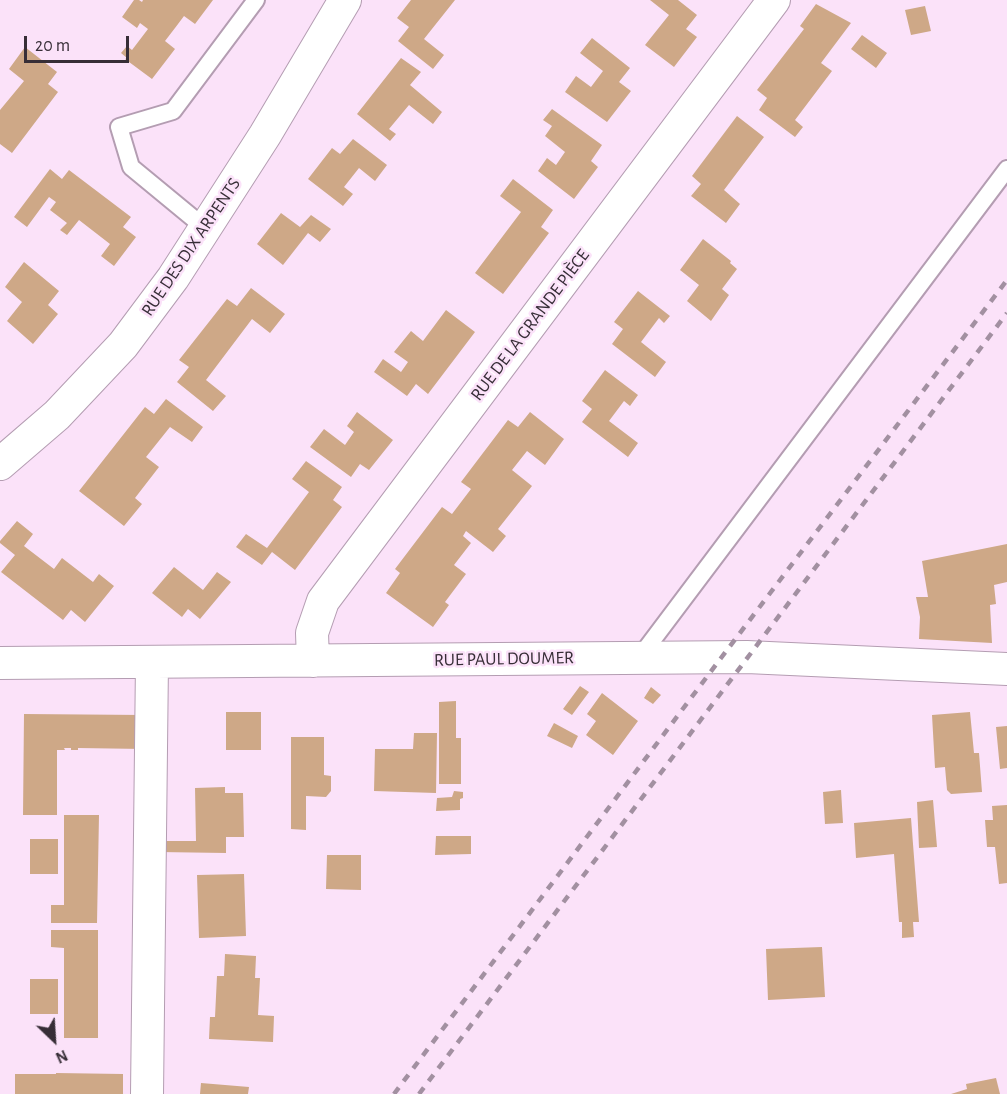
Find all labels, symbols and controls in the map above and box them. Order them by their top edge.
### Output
scale bar [27,24,132,62]
text: 20 m [35,37,70,55]
street label: RUE DES DIX ARPENTS [137,174,245,320]
street label: RUE DE LA GRANDE PIÈCE [466,245,594,405]
street label: RUE PAUL DOUMER [434,647,574,671]
north arrow [24,1010,84,1070]
text: N [53,1047,70,1066]

